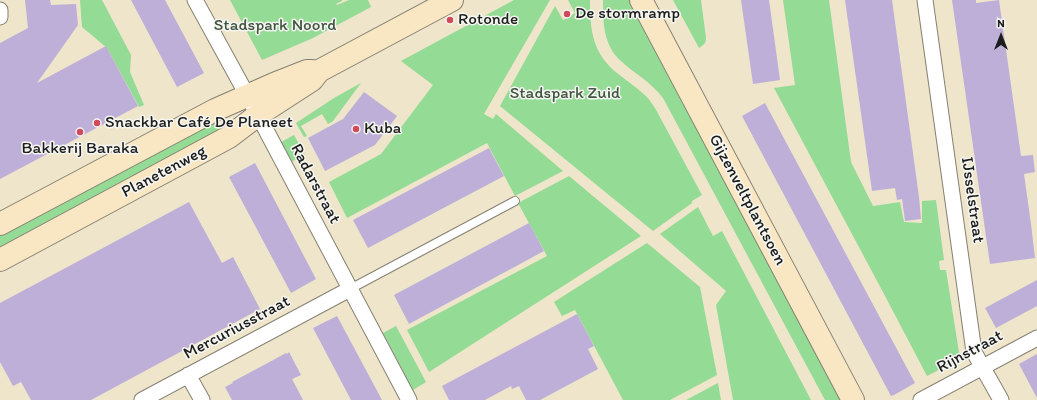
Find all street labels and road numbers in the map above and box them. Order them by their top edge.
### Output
street label: Gijzenveltplantsoen [704,131,790,269]
street label: Radarstraat [285,140,345,228]
street label: Planetenweg [118,141,210,203]
street label: IJsselstraat [956,156,988,244]
street label: Mercuriusstraat [180,291,294,365]
street label: Rijnstraat [933,326,1007,378]

